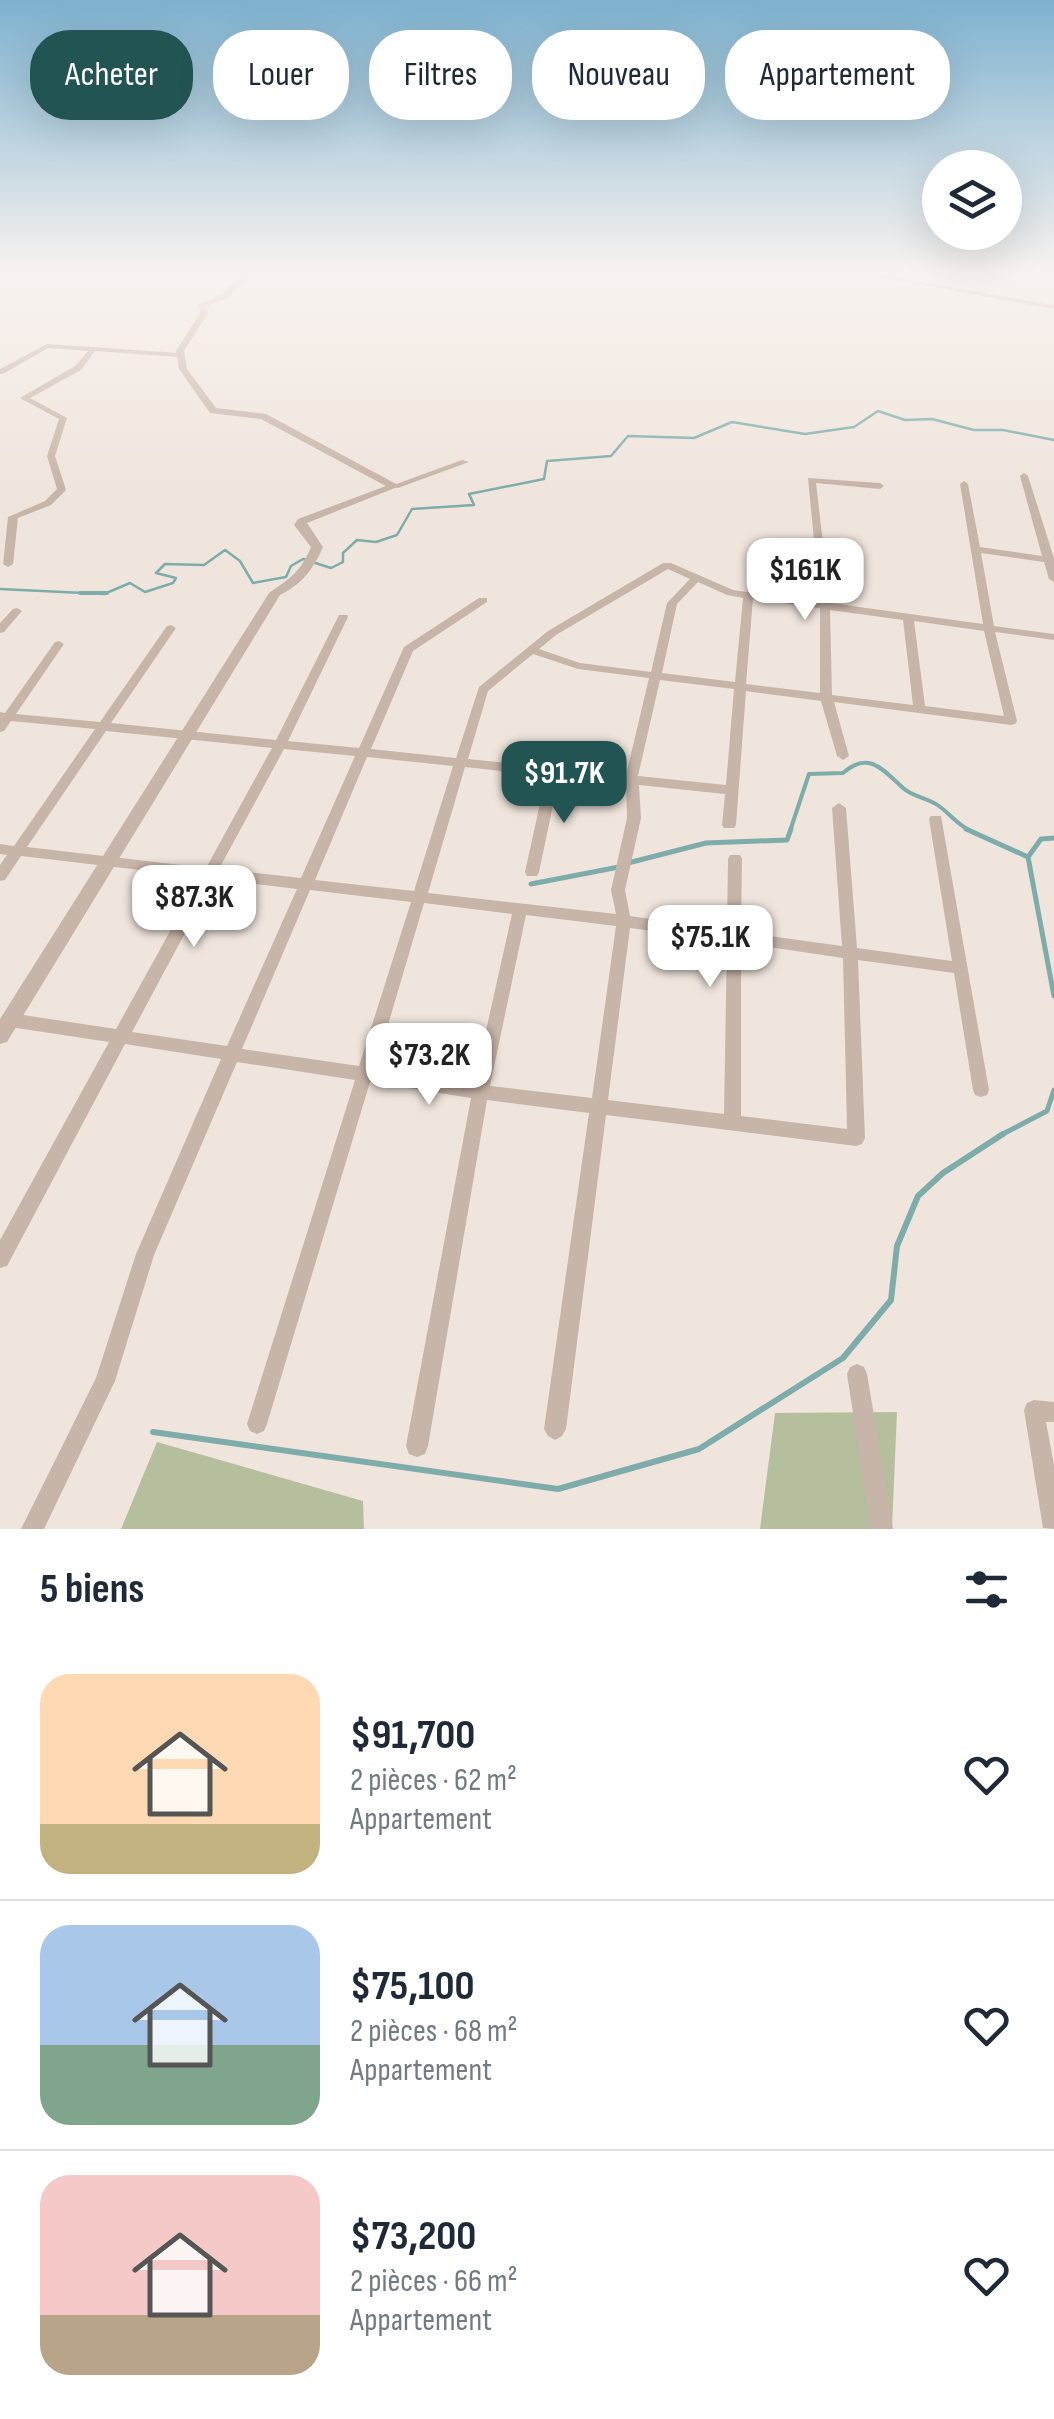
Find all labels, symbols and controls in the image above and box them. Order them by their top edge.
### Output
chip: Acheter [30,30,193,120]
chip: Louer [213,30,349,120]
chip: Filtres [369,30,512,120]
chip: Nouveau [532,30,705,120]
chip: Appartement [725,30,950,120]
map controls [922,150,1022,250]
button: layers [922,150,1022,250]
pin: $161K [735,538,875,623]
text: $161K [769,551,841,590]
pin: $91.7K [483,741,645,826]
text: $91.7K [524,754,604,793]
pin: $87.3K [113,865,275,950]
text: $87.3K [154,878,234,917]
pin: $75.1K [629,905,791,990]
text: $75.1K [670,918,750,957]
pin: $73.2K [348,1023,510,1108]
text: $73.2K [388,1036,470,1075]
icon: filters [959,1562,1014,1617]
text: 5 biens [40,1564,145,1615]
text: $91,700 [350,1710,475,1761]
icon: home [120,1714,240,1834]
icon: heart [959,1747,1014,1802]
text: 2 pièces · 62 m² [350,1761,517,1800]
text: Appartement [350,1800,492,1839]
text: $75,100 [350,1961,475,2012]
icon: home [120,1965,240,2085]
icon: heart [959,1998,1014,2053]
text: 2 pièces · 68 m² [350,2012,518,2051]
text: Appartement [350,2051,492,2090]
text: $73,200 [350,2211,476,2262]
icon: home [120,2215,240,2335]
icon: heart [959,2248,1014,2303]
text: 2 pièces · 66 m² [350,2262,518,2301]
text: Appartement [350,2301,492,2340]

